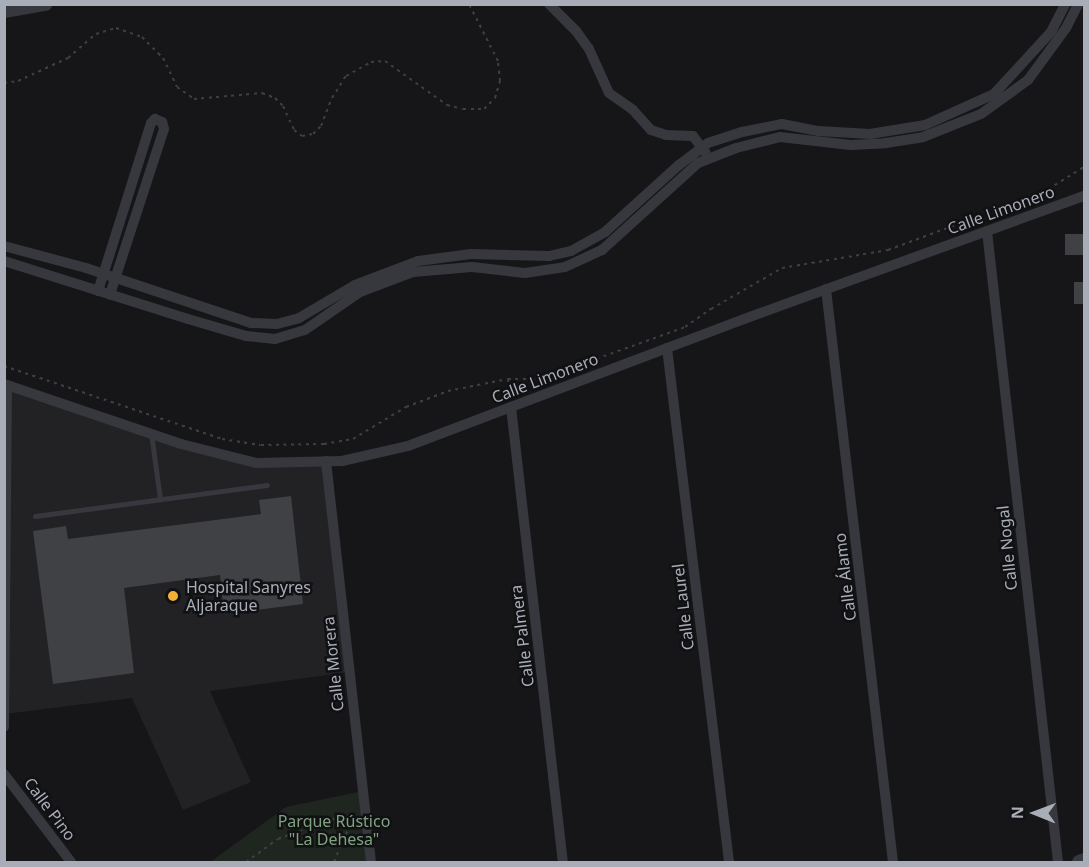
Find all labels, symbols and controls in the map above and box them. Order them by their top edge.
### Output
street label: Calle Limonero [945,182,1057,238]
street label: Calle Limonero [489,349,601,407]
street label: Calle Nogal [993,505,1021,591]
street label: Calle Álamo [830,532,860,622]
street label: Calle Laurel [668,563,698,651]
place label: Hospital Sanyres Aljaraque [186,577,311,615]
street label: Calle Palmera [506,584,538,688]
marker: Hospital Sanyres Aljaraque [164,587,182,605]
street label: Calle Morera [318,616,348,712]
street label: Calle Pino [20,774,80,844]
north arrow [1005,783,1065,843]
text: N [1006,806,1028,819]
park label: Parque Rústico "La Dehesa" [278,811,390,849]

